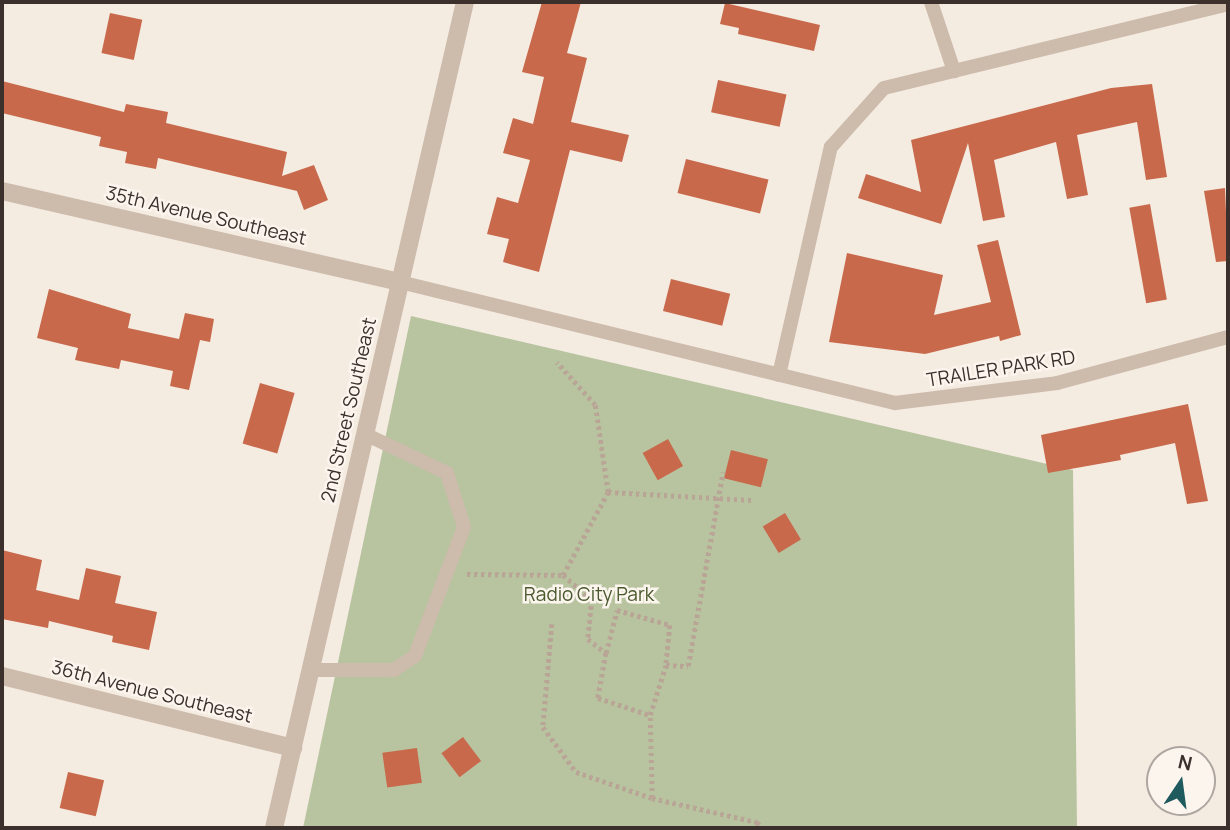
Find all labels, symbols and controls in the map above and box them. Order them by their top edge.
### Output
street label: 35th Avenue Southeast [103,182,309,250]
street label: 2nd Street Southeast [317,315,381,505]
street label: TRAILER PARK RD [925,346,1077,392]
park label: Radio City Park [524,584,654,606]
street label: 36th Avenue Southeast [49,656,255,728]
north arrow [1146,746,1216,816]
text: N [1176,748,1195,777]

